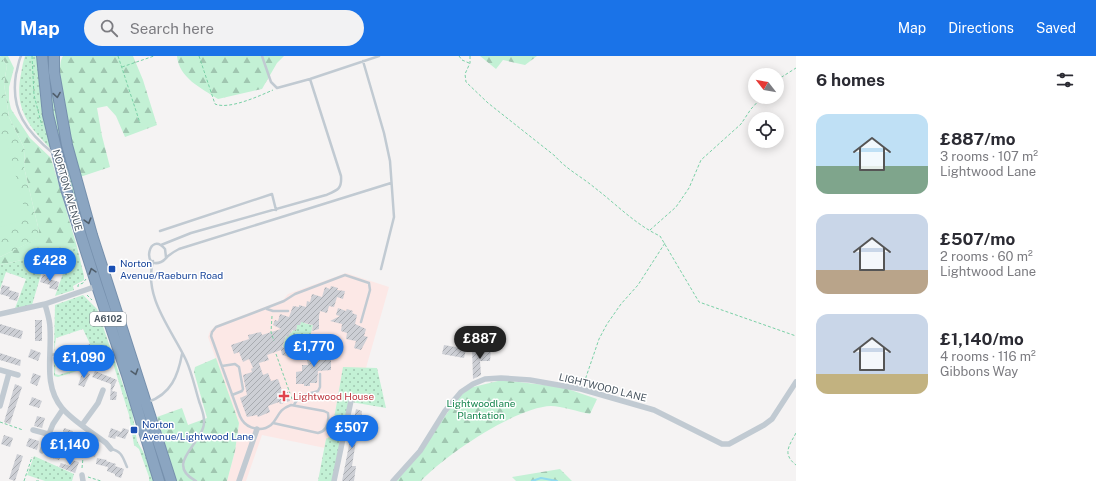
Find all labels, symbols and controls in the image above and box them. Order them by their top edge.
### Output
search box [84,10,364,46]
text: Map [20,17,60,39]
icon: search [98,17,120,39]
text: Search here [130,20,214,37]
text: Map [898,20,926,36]
text: Directions [948,20,1014,36]
text: Saved [1036,20,1076,36]
north arrow [748,68,784,104]
map controls [748,68,784,148]
icon: filters [1054,69,1076,91]
text: 6 homes [816,70,885,90]
one-way arrow [52,92,61,98]
button: locate [748,112,784,148]
text: £887/mo [940,129,1016,149]
icon: home [848,130,896,178]
street label: NORTON AVENUE [51,148,85,232]
text: 3 rooms · 107 m² [940,149,1038,164]
text: Lightwood Lane [940,164,1036,179]
one-way arrow [83,217,92,224]
text: £507/mo [940,229,1015,249]
icon: home [848,230,896,278]
pin: £428 [26,248,74,282]
text: 2 rooms · 60 m² [940,249,1033,264]
text: £428 [33,253,67,268]
place label: Norton Avenue/Raeburn Road [120,257,223,281]
marker: Norton Avenue/Raeburn Road [107,264,117,274]
text: Lightwood Lane [940,264,1036,279]
one-way arrow [88,267,97,274]
road number: A6102 [90,312,126,326]
pin: £887 [456,326,504,360]
text: £1,140/mo [940,329,1024,349]
icon: home [848,330,896,378]
text: £887 [463,331,497,346]
pin: £1,770 [281,334,347,368]
text: £1,770 [293,339,335,354]
pin: £1,090 [51,345,117,379]
text: 4 rooms · 116 m² [940,349,1036,364]
text: £1,090 [63,350,105,365]
text: Gibbons Way [940,364,1018,379]
one-way arrow [130,368,139,375]
street label: LIGHTWOOD LANE [558,370,648,404]
marker: Lightwood House [278,390,290,402]
place label: Lightwood House [293,390,374,402]
park label: Lightwoodlane Plantation [447,397,516,421]
pin: £507 [328,415,376,449]
place label: Norton Avenue/Lightwood Lane [142,418,254,442]
text: £507 [335,420,369,435]
marker: Norton Avenue/Lightwood Lane [129,425,139,435]
pin: £1,140 [37,432,103,466]
text: £1,140 [50,437,90,452]

